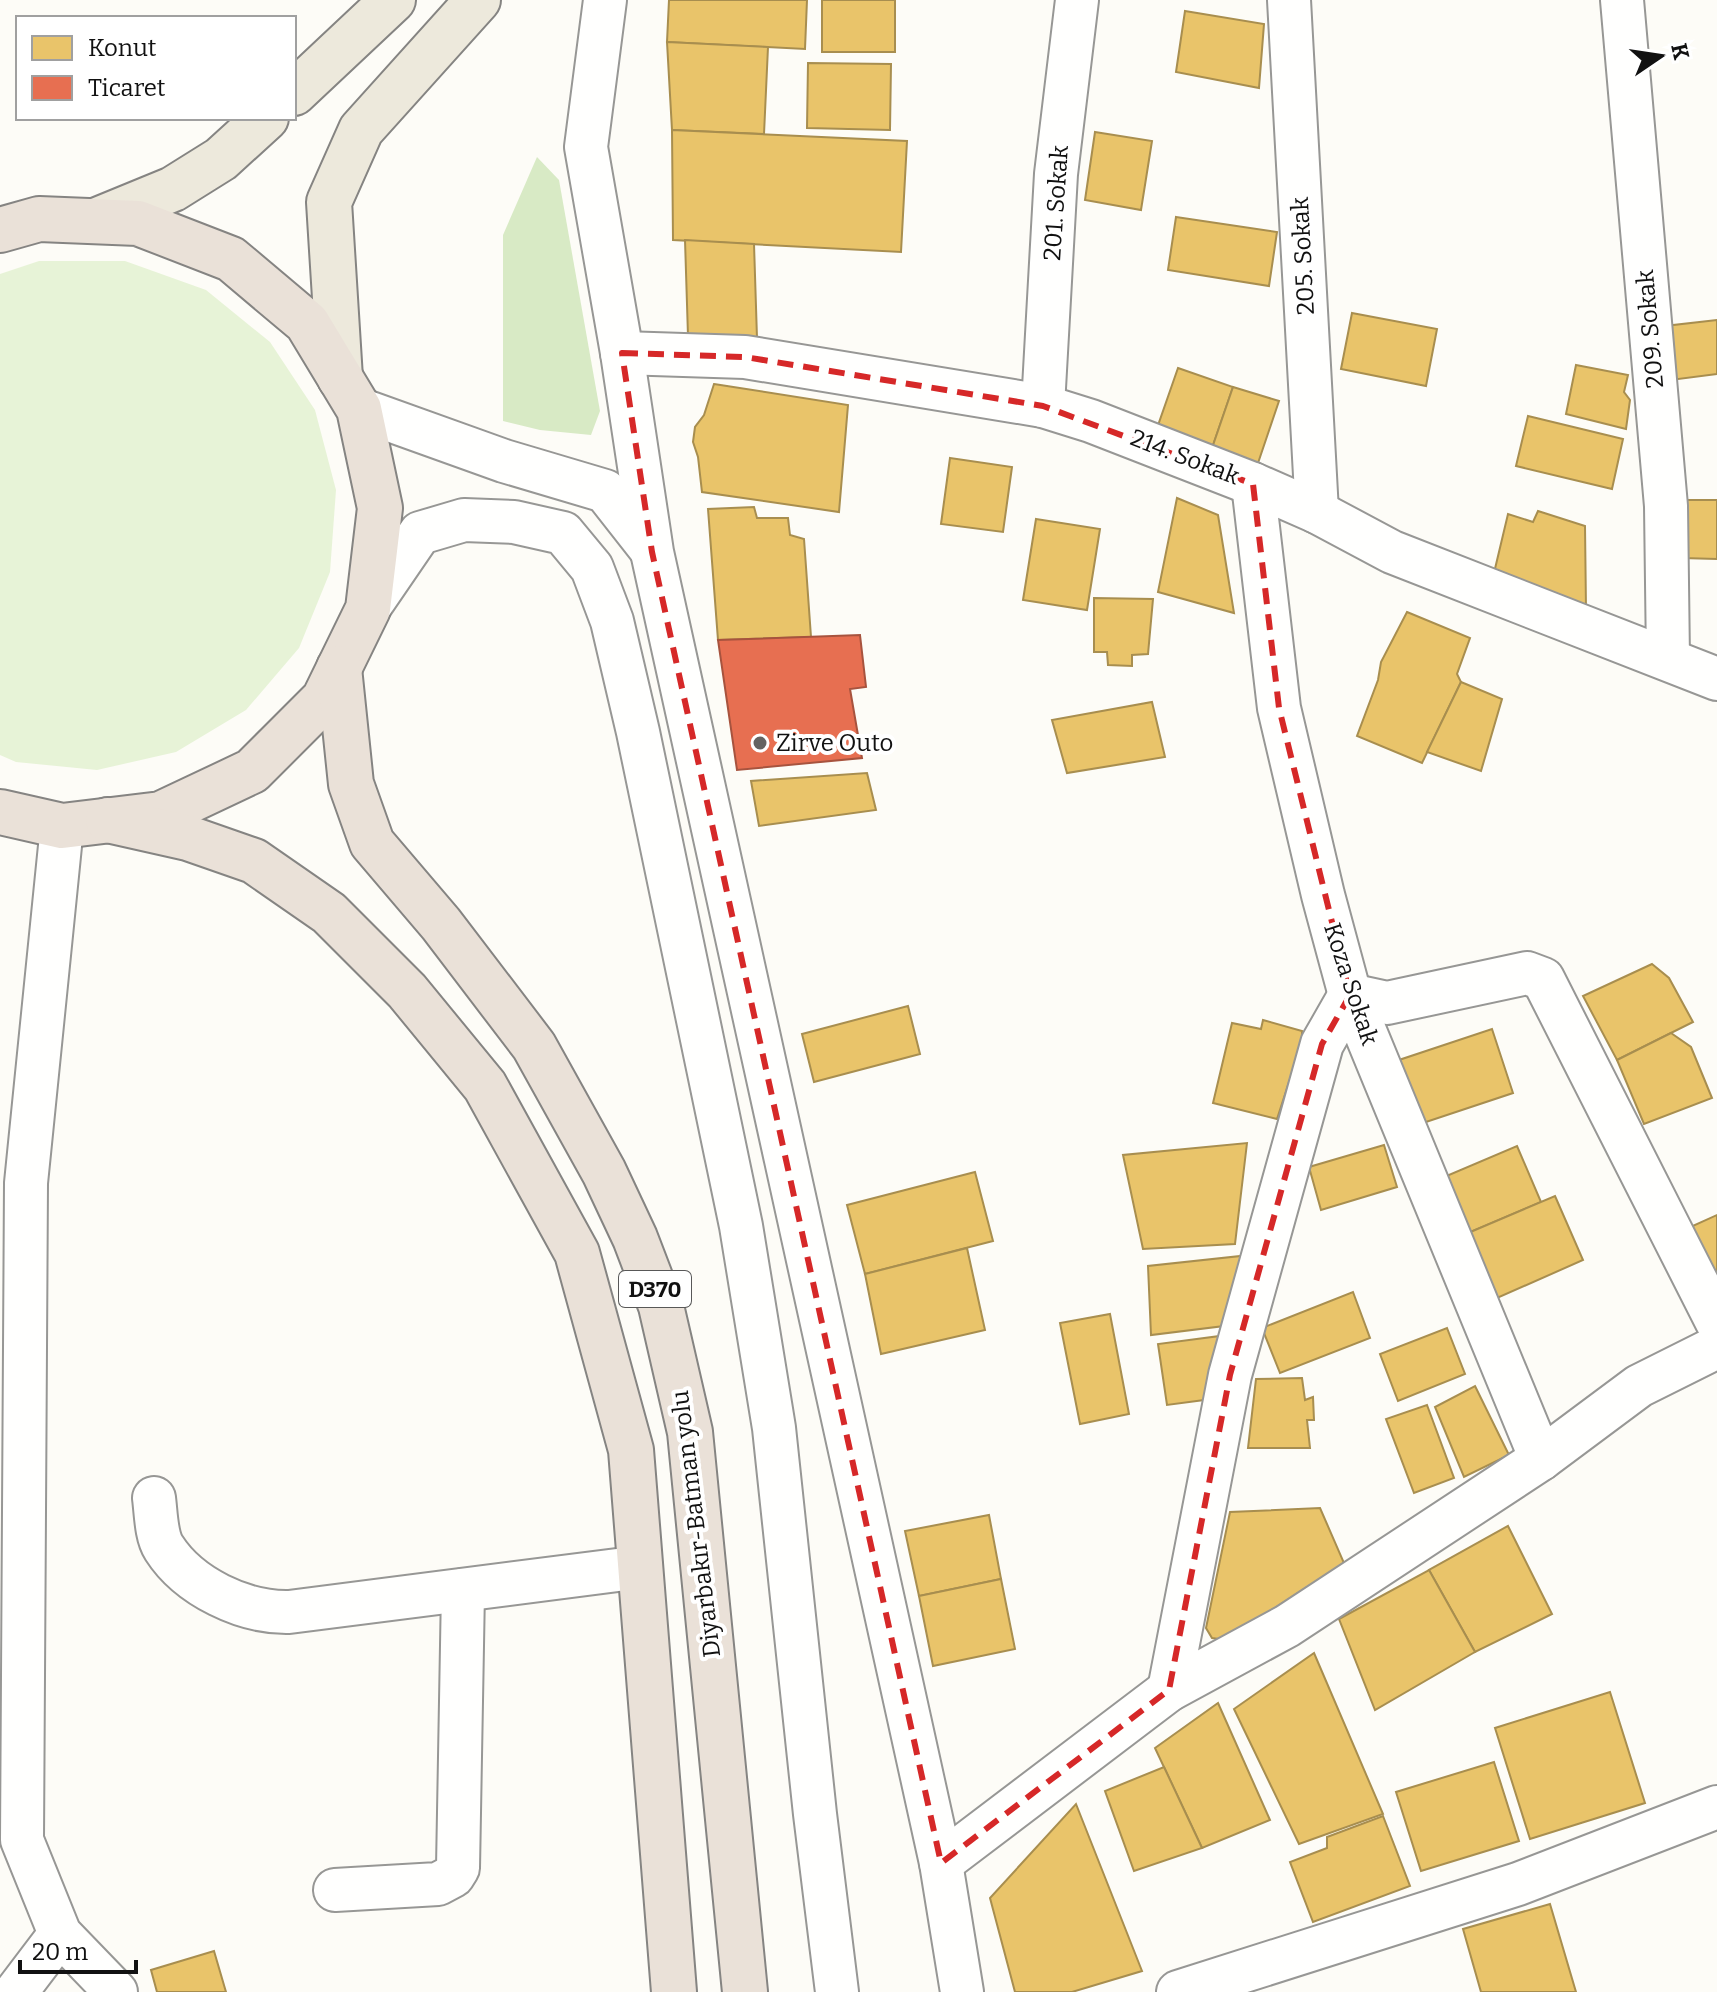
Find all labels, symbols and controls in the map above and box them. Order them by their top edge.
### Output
legend [16,16,296,120]
north arrow [1621,16,1701,96]
text: Konut [88,34,157,62]
text: K [1665,41,1695,63]
text: Ticaret [88,74,166,102]
street label: 201. Sokak [1038,144,1074,262]
street label: 205. Sokak [1286,196,1320,316]
street label: 209. Sokak [1631,268,1669,389]
street label: 214. Sokak [1127,423,1244,491]
place label: Zirve Outo [776,729,893,757]
marker: Zirve Outo [751,734,769,752]
street label: Koza Sokak [1318,919,1384,1049]
road number: D370 [619,1271,691,1307]
street label: Diyarbakır-Batman yolu [666,1389,726,1659]
scale bar [20,1924,136,1974]
text: 20 m [32,1938,88,1966]

